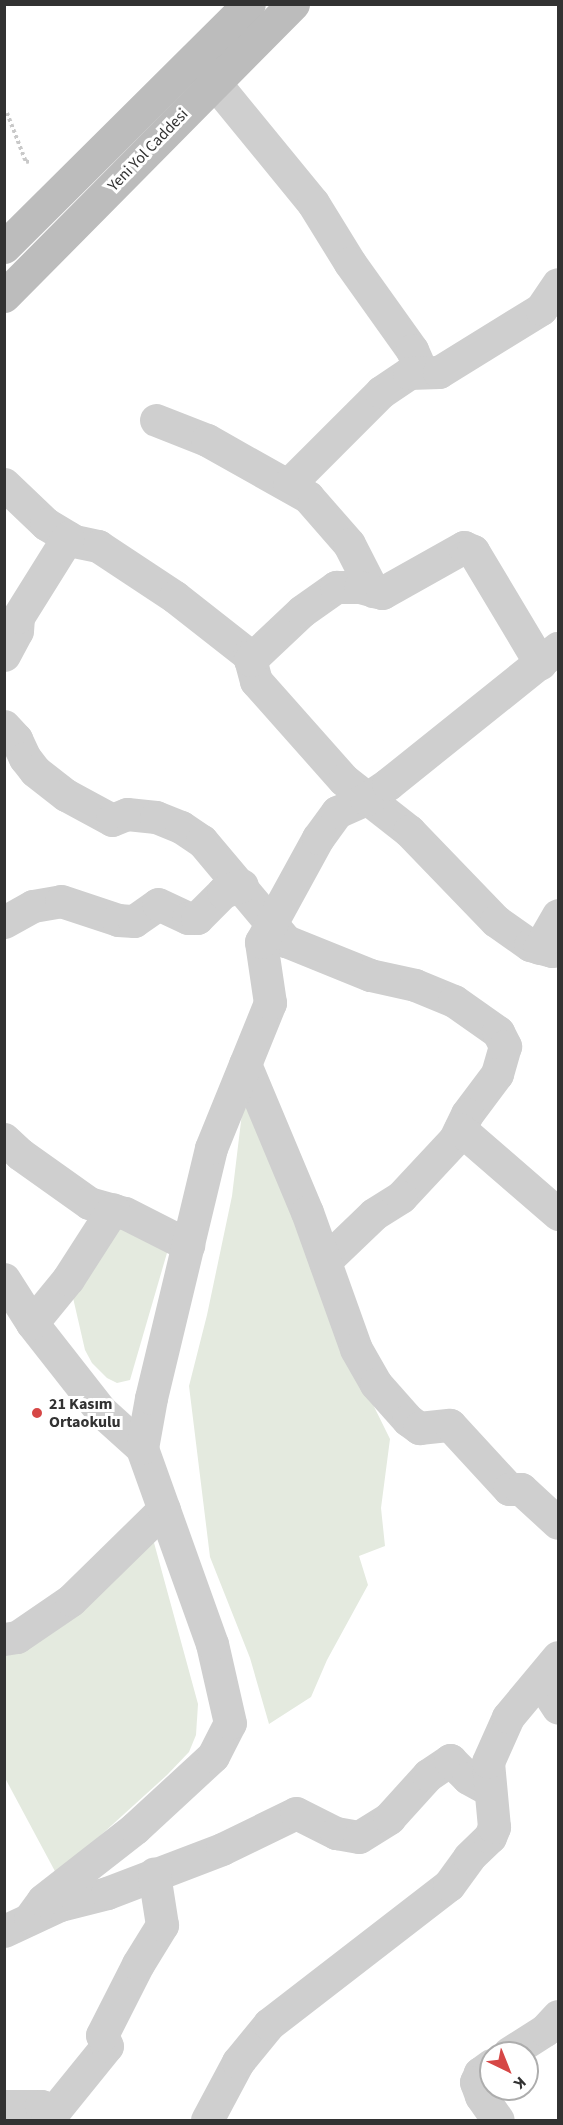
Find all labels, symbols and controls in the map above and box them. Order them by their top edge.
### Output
street label: Yeni Yol Caddesi [104,105,192,195]
place label: 21 Kasım Ortaokulu [49,1394,121,1432]
marker: 21 Kasım Ortaokulu [30,1406,44,1420]
north arrow [479,2041,539,2101]
text: K [509,2071,531,2094]

